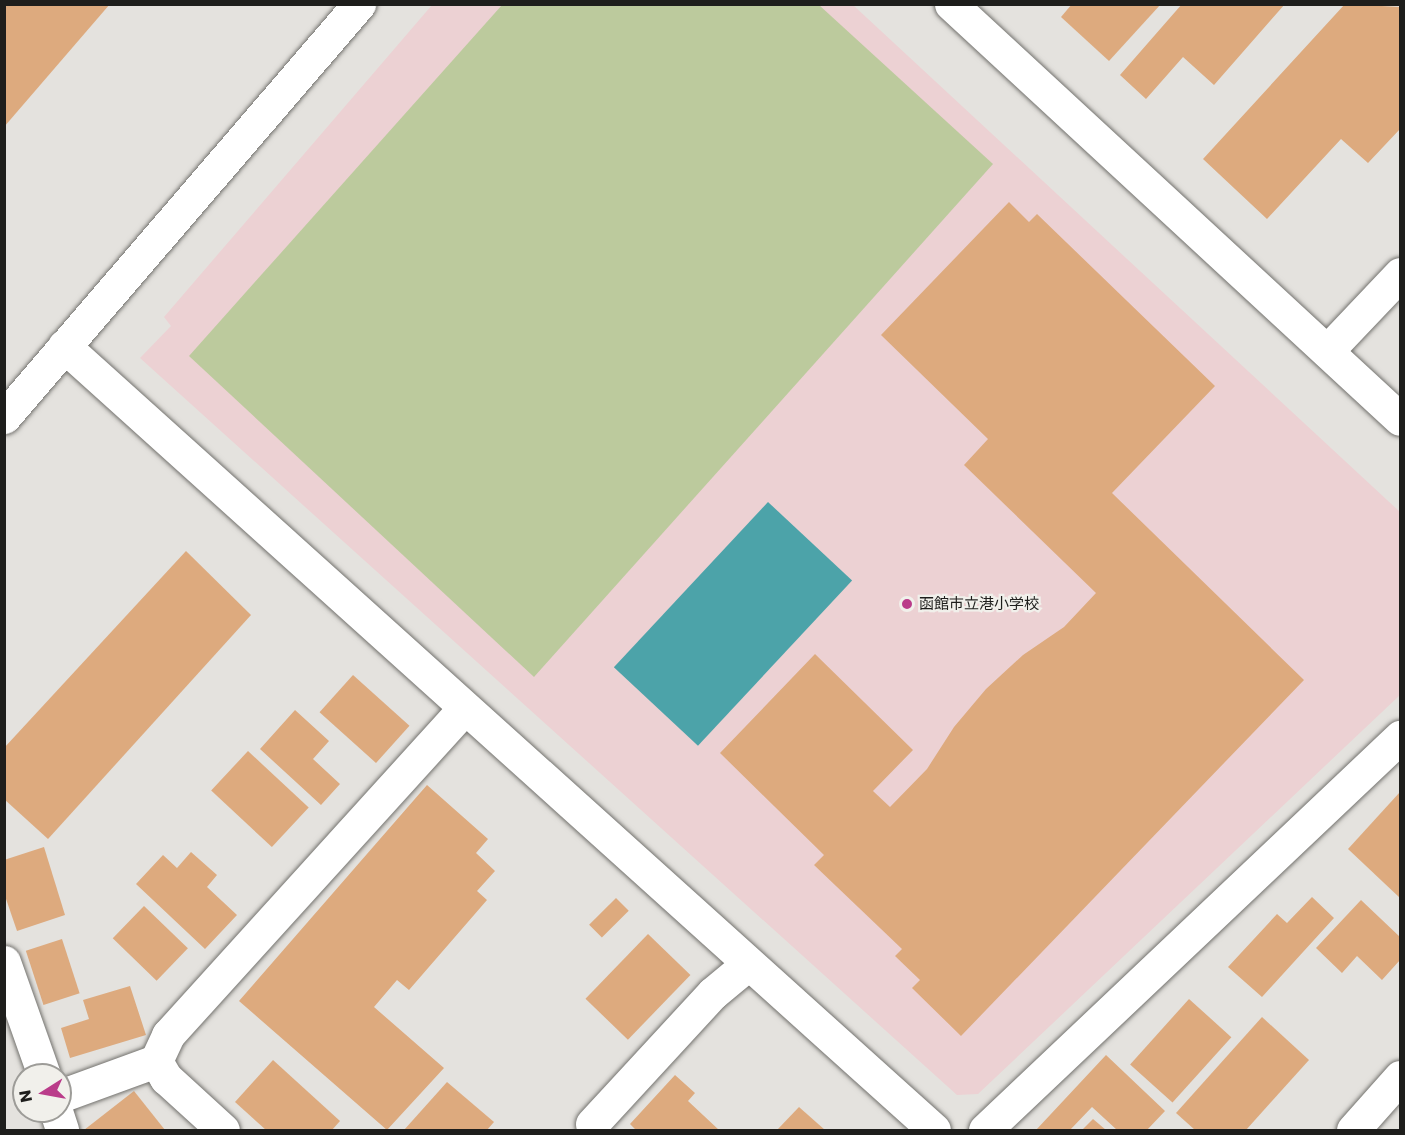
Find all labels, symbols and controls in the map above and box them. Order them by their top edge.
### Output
place label: 函館市立港小学校 [919,595,1039,613]
marker: 函館市立港小学校 [900,597,914,611]
north arrow [12,1063,72,1123]
text: N [13,1088,38,1104]

